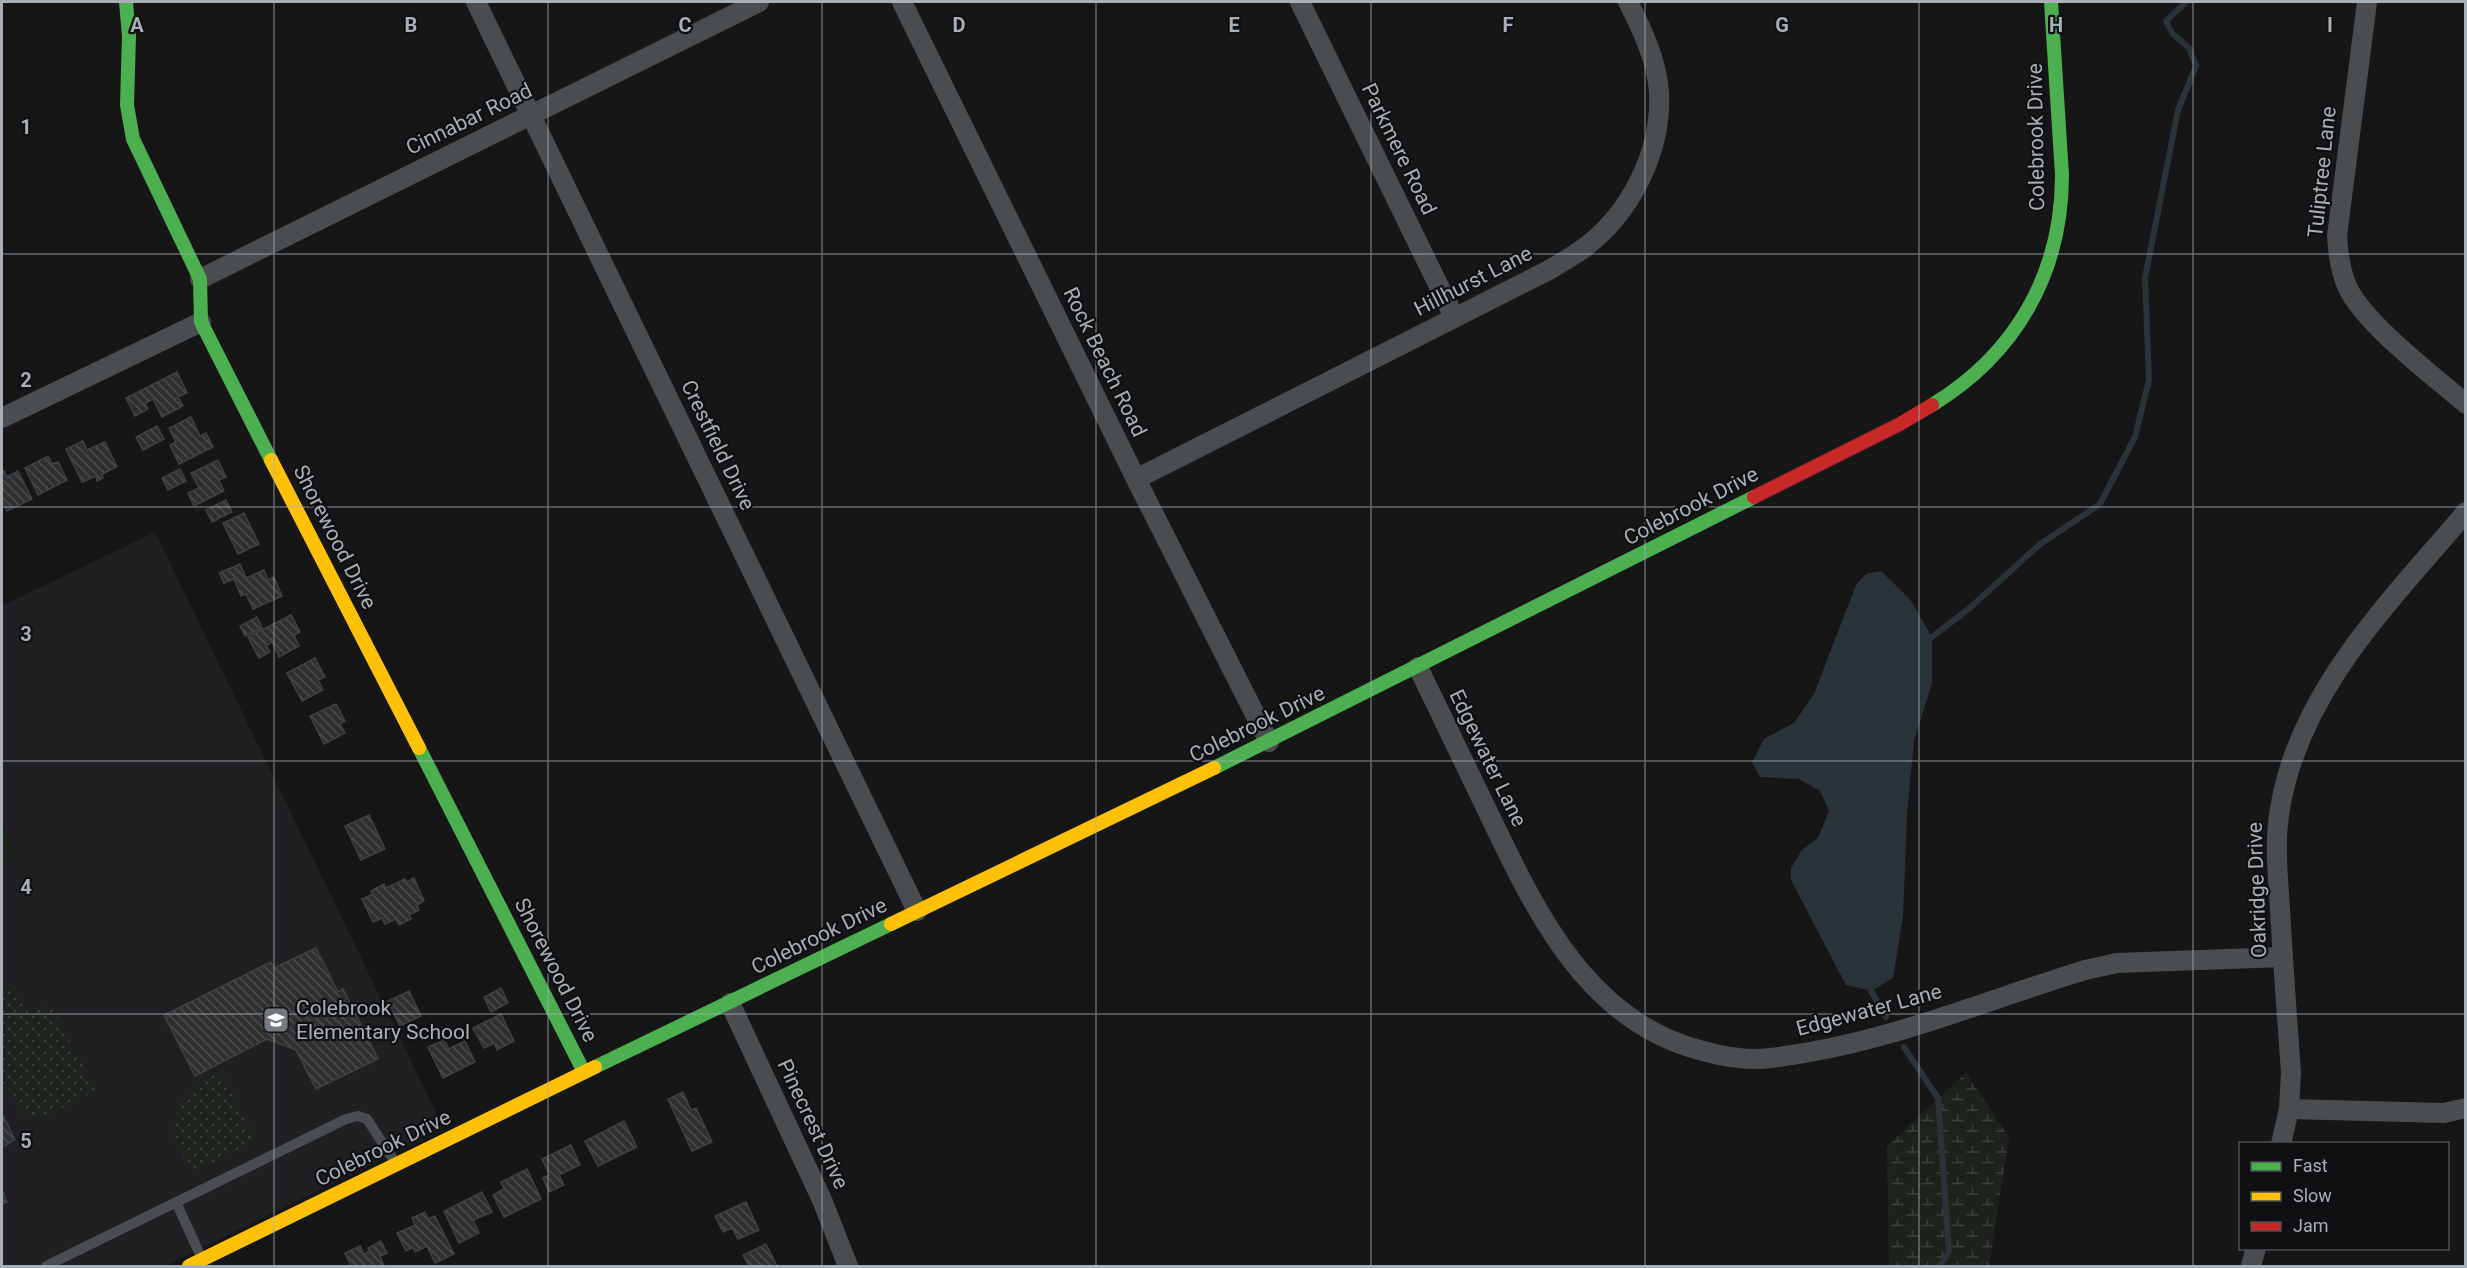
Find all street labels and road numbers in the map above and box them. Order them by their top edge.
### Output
street label: Colebrook Drive [2023,63,2049,211]
street label: Cinnabar Road [402,78,536,160]
street label: Parkmere Road [1357,79,1441,219]
street label: Tuliptree Lane [2303,105,2341,239]
street label: Hillhurst Lane [1410,241,1536,321]
street label: Rock Beach Road [1058,283,1152,441]
street label: Crestfield Drive [676,376,760,514]
street label: Shorewood Drive [288,461,382,613]
street label: Colebrook Drive [1620,462,1762,550]
street label: Colebrook Drive [1185,681,1329,767]
street label: Edgewater Lane [1444,686,1532,830]
street label: Oakridge Drive [2243,822,2271,958]
street label: Colebrook Drive [747,893,891,979]
street label: Shorewood Drive [509,894,603,1046]
street label: Edgewater Lane [1794,979,1944,1041]
street label: Pinecrest Drive [772,1055,854,1193]
street label: Colebrook Drive [311,1105,455,1191]

